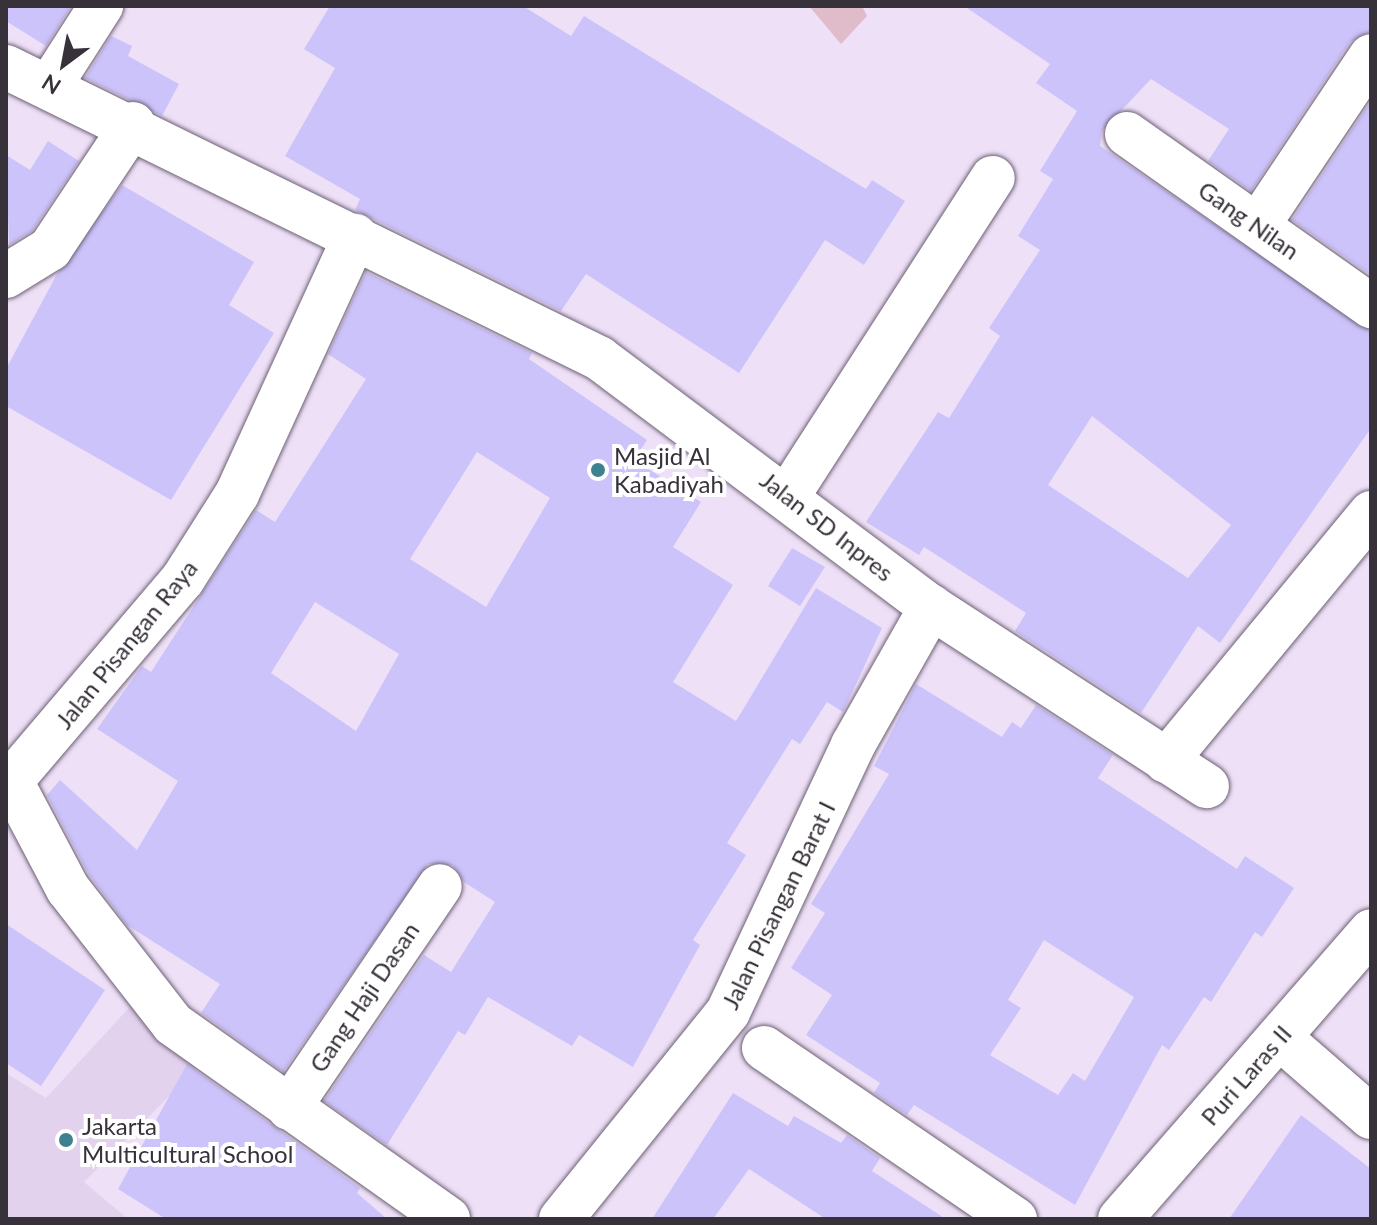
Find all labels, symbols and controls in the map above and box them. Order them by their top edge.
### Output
north arrow [24,24,104,104]
text: N [37,69,65,101]
street label: Gang Nilan [1193,175,1305,265]
place label: Masjid Al Kabadiyah [614,442,724,498]
marker: Masjid Al Kabadiyah [589,461,607,479]
street label: Jalan SD Inpres [755,465,899,587]
street label: Jalan Pisangan Raya [49,554,203,734]
street label: Jalan Pisangan Barat I [715,796,841,1014]
street label: Gang Haji Dasan [303,917,425,1077]
street label: Puri Laras II [1195,1019,1297,1131]
place label: Jakarta Multicultural School [82,1112,293,1168]
marker: Jakarta Multicultural School [57,1131,75,1149]

